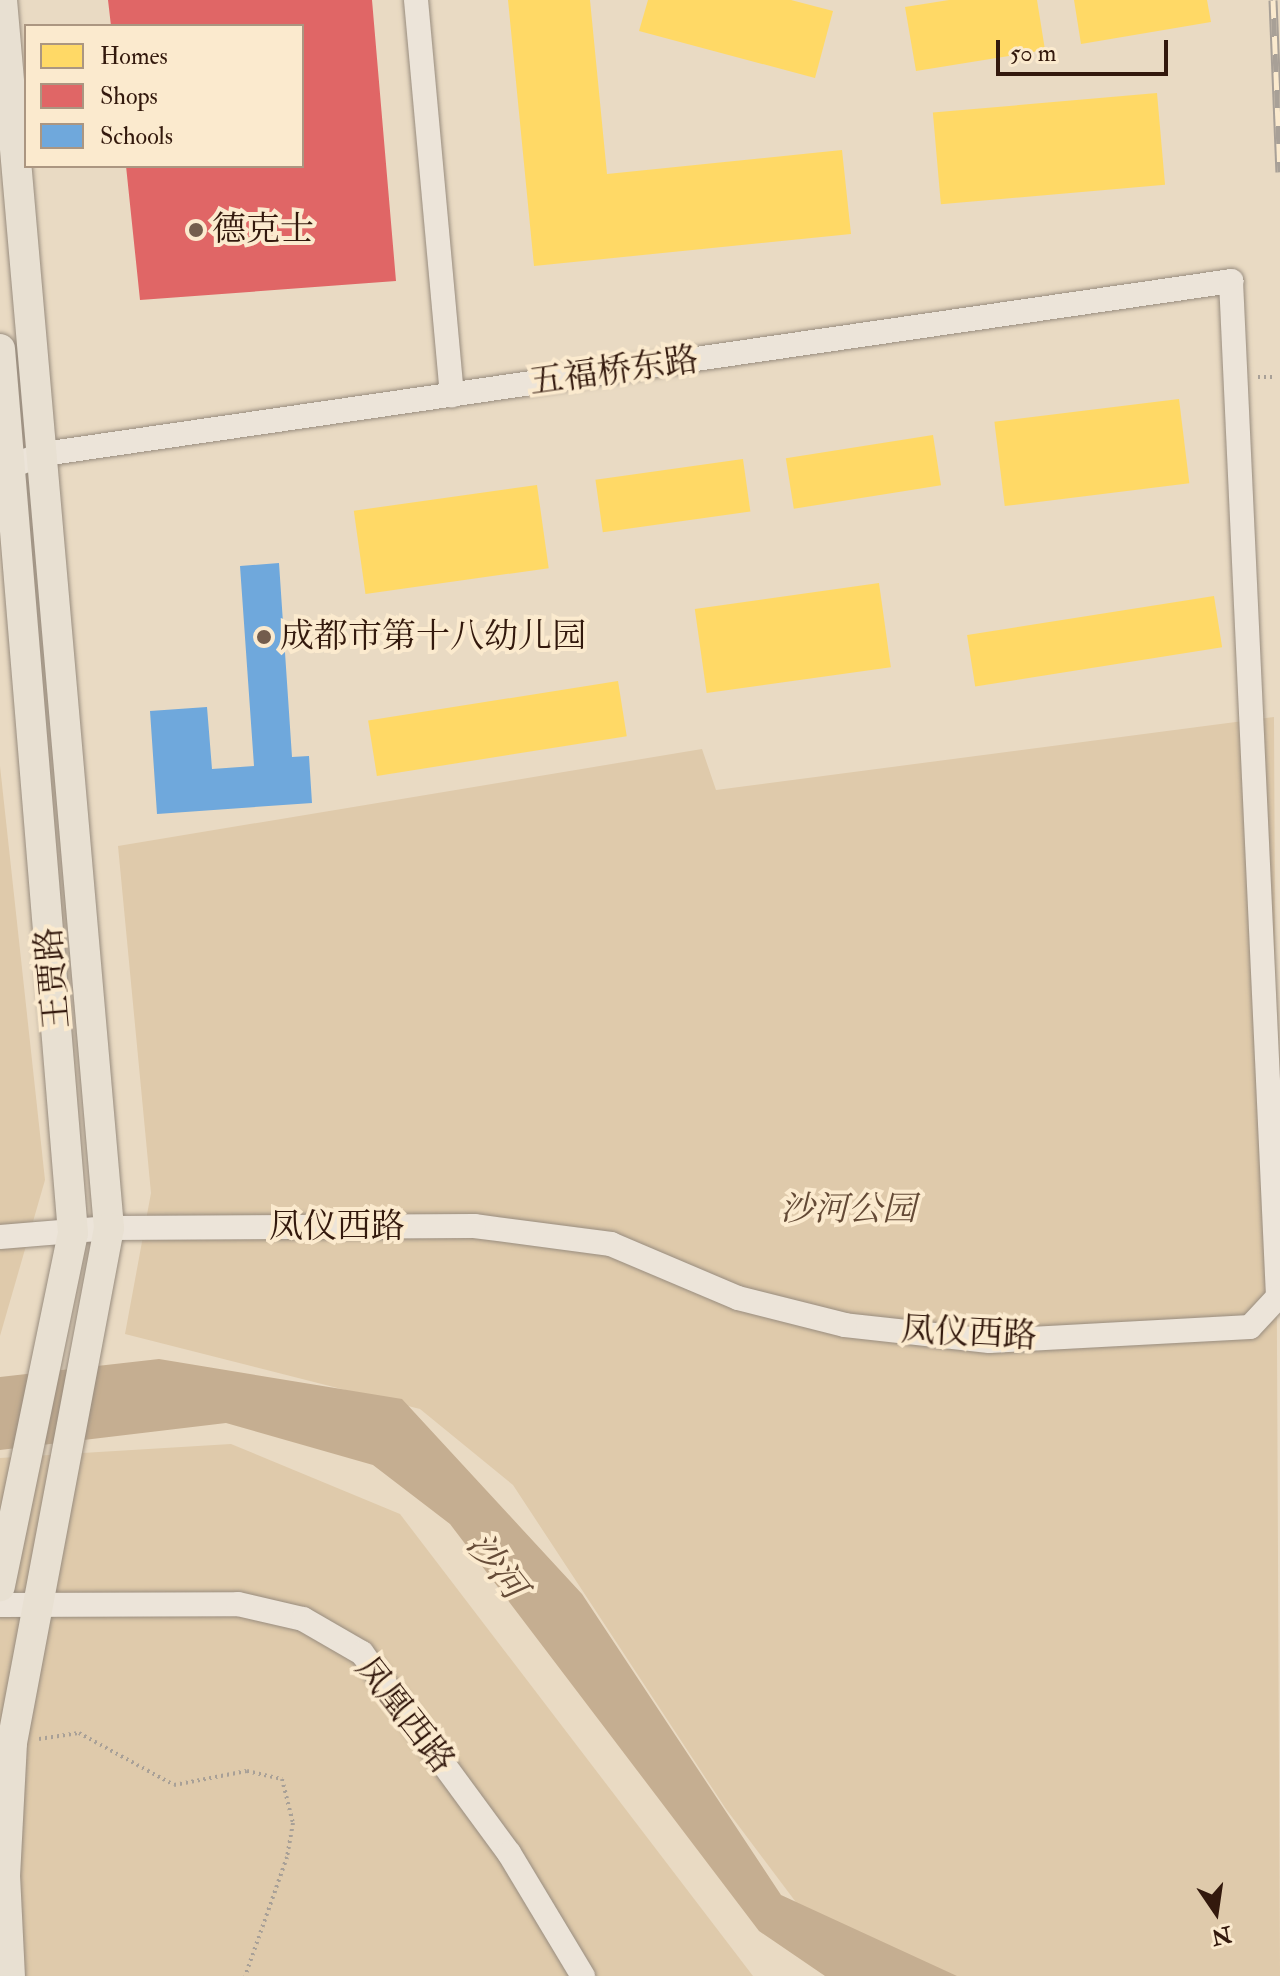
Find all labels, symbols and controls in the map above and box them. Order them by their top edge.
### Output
legend [24,24,304,168]
scale bar [1000,24,1172,74]
text: 50 m [1010,38,1056,69]
text: Homes [100,41,168,72]
text: Shops [100,81,158,112]
text: Schools [100,121,173,152]
place label: 德克士 [212,210,314,250]
marker: 德克士 [187,221,205,239]
street label: 五福桥东路 [527,339,701,403]
place label: 成都市第十八幼儿园 [280,617,586,657]
marker: 成都市第十八幼儿园 [255,628,273,646]
street label: 王贾路 [28,925,78,1031]
park label: 沙河公园 [780,1190,916,1230]
street label: 凤仪西路 [269,1207,405,1247]
street label: 凤仪西路 [900,1309,1038,1357]
water label: 沙河 [457,1524,535,1608]
street label: 凤凰西路 [347,1649,463,1781]
north arrow [1176,1872,1256,1952]
text: N [1209,1920,1234,1951]

